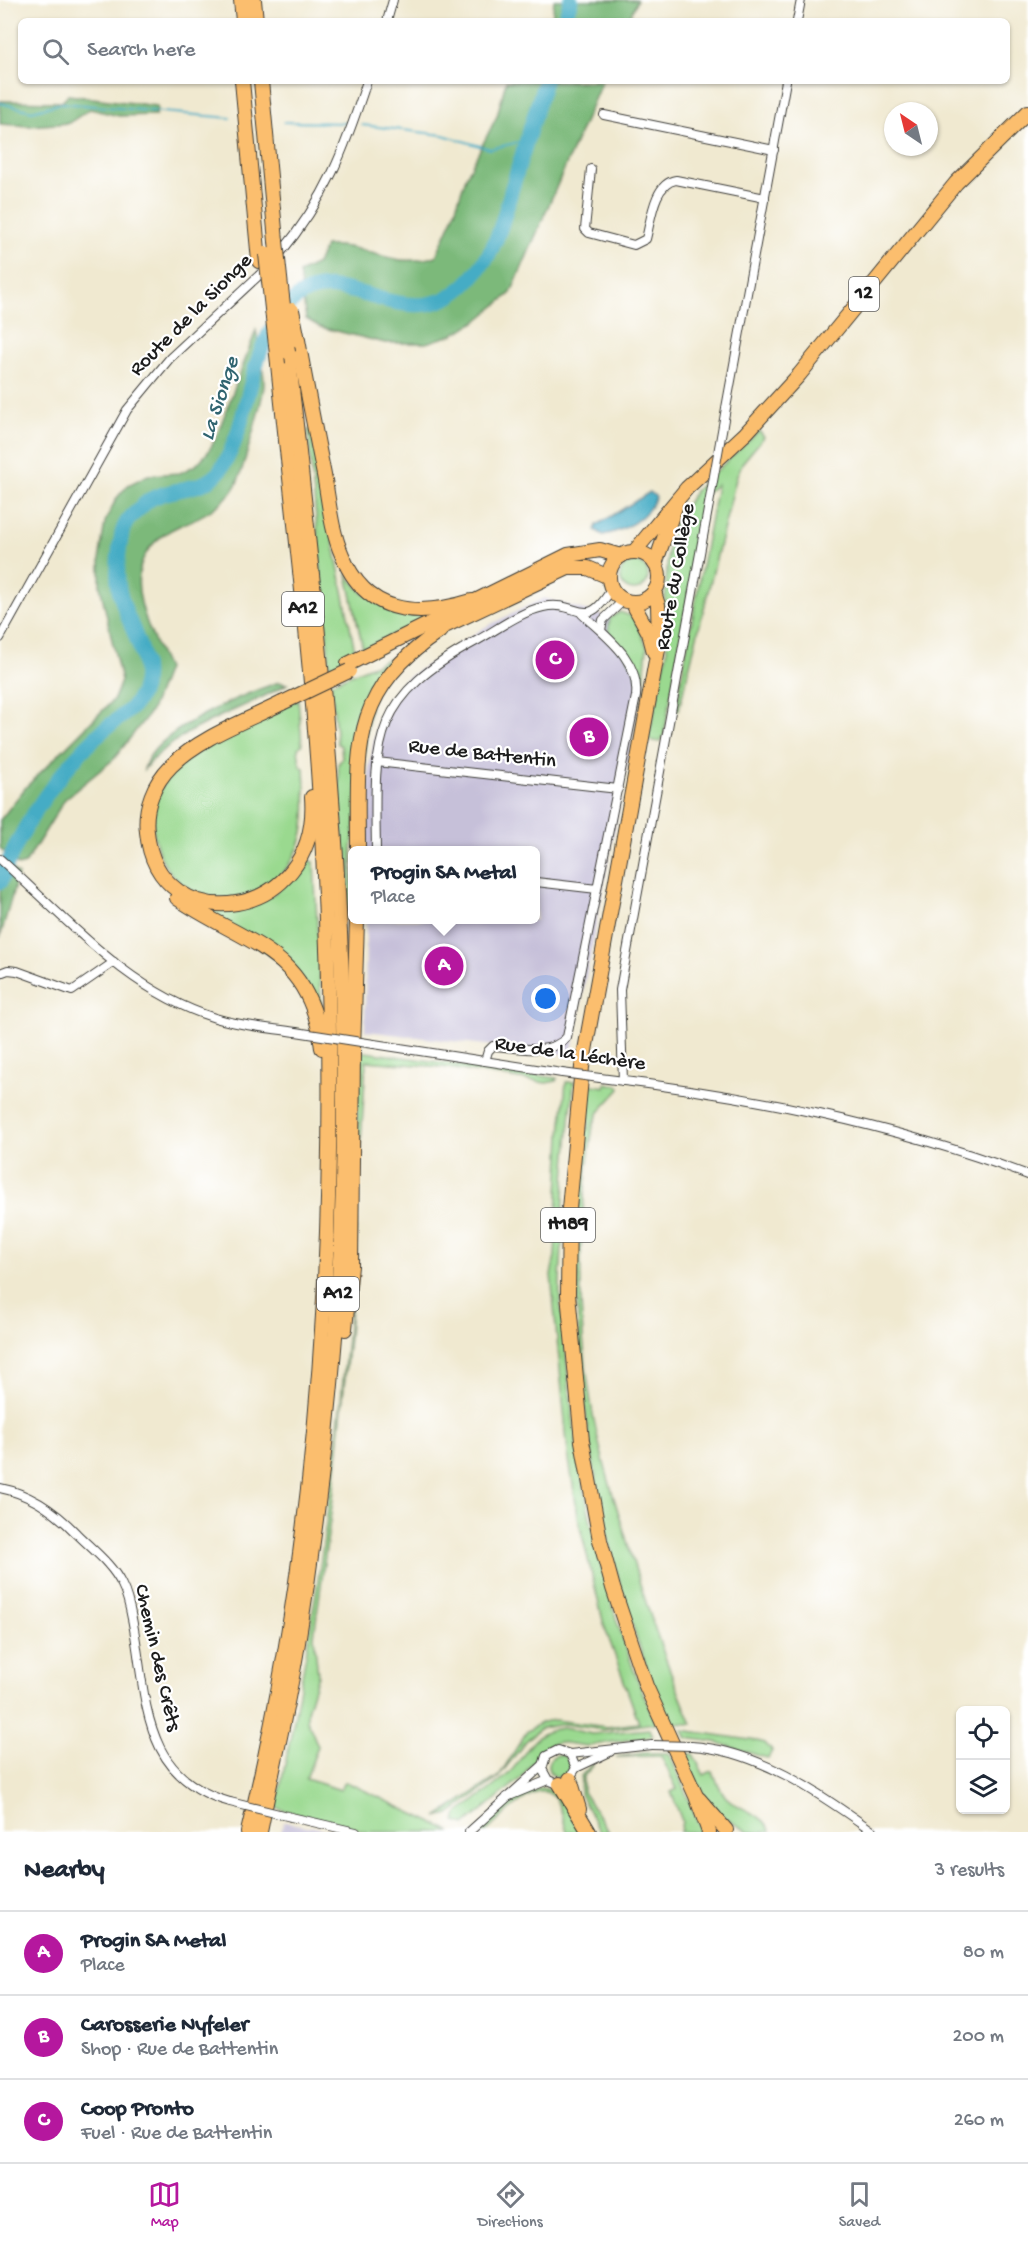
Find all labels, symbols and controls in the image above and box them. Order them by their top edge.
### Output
search box [18,18,1010,84]
icon: search [39,35,72,68]
text: Search here [87,38,195,64]
north arrow [884,102,938,156]
street label: Route de la Sionge [125,249,259,383]
road number: 12 [849,277,879,311]
water label: La Sionge [195,352,247,444]
street label: Route du Collège [652,501,702,652]
road number: A12 [282,592,324,626]
pin: C [536,638,574,682]
pin: B [570,714,608,760]
street label: Rue de Battentin [407,735,557,775]
popup [348,846,540,924]
text: Progin SA Metal [371,861,517,887]
text: Place [371,887,415,910]
pin: A [424,944,464,988]
your location [531,984,560,1013]
street label: Rue de la Léchère [493,1032,648,1078]
road number: H189 [541,1208,595,1242]
road number: A12 [317,1277,359,1311]
street label: Chemin des Crêts [127,1582,185,1735]
map controls [956,1706,1010,1814]
button: locate [956,1706,1010,1760]
button: layers [956,1760,1010,1814]
text: Nearby [24,1856,105,1887]
text: 3 results [935,1860,1004,1883]
text: Progin SA Metal [81,1929,226,1955]
text: A [38,1942,49,1965]
text: 80 m [963,1942,1004,1965]
text: Place [81,1955,125,1978]
text: Carosserie Nyfeler [81,2013,248,2039]
text: B [38,2026,49,2049]
text: 200 m [953,2026,1004,2049]
text: Shop · Rue de Battentin [81,2039,278,2062]
text: Coop Pronto [81,2097,194,2123]
text: C [38,2110,49,2133]
text: 260 m [954,2110,1004,2133]
text: Fuel · Rue de Battentin [81,2123,272,2146]
tab: Map [148,2178,181,2233]
tab: Directions [477,2178,543,2233]
tab: Saved [839,2178,880,2233]

